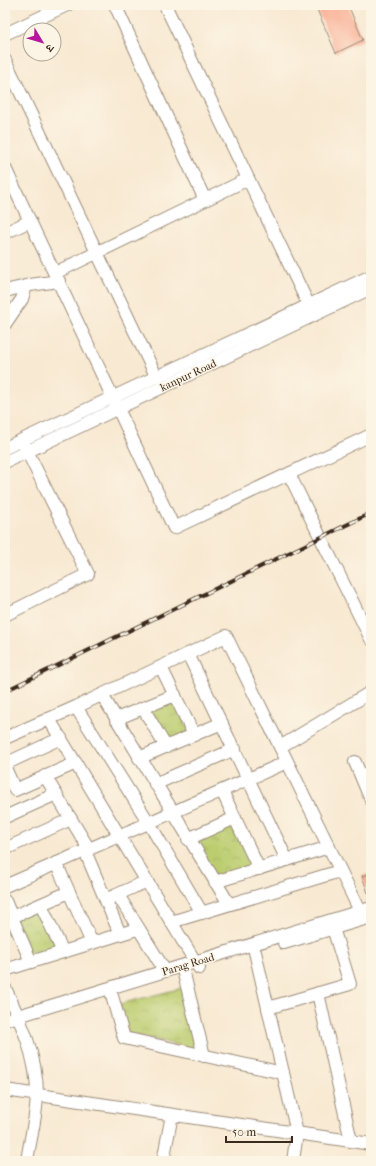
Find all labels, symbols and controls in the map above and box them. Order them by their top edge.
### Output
north arrow [22,22,62,62]
text: उ [42,41,57,55]
street label: kanpur Road [158,356,219,394]
street label: Parag Road [160,950,217,979]
scale bar [226,1118,292,1144]
text: 50 m [232,1125,256,1139]

